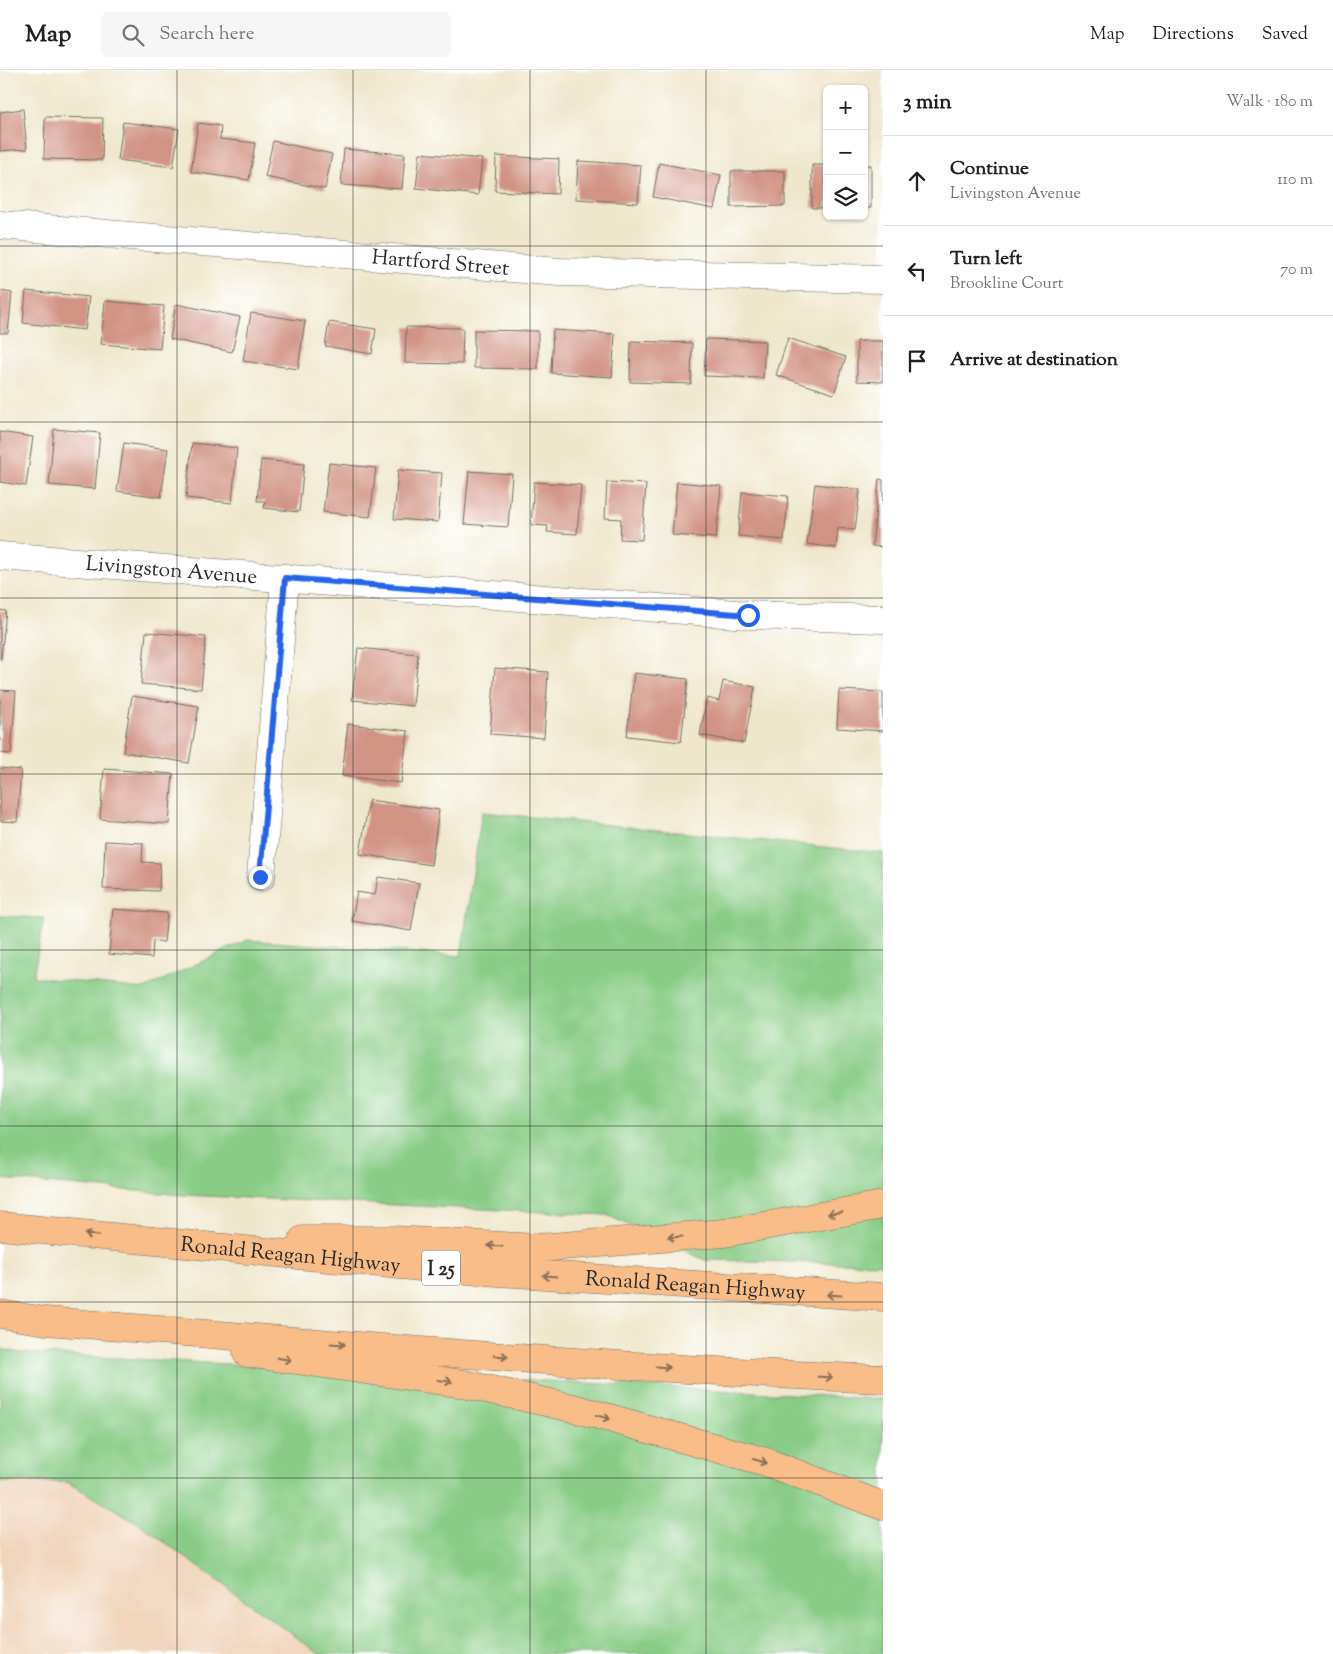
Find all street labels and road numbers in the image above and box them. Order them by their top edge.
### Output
street label: Hartford Street [370,243,510,285]
street label: Livingston Avenue [84,550,258,593]
street label: Ronald Reagan Highway [179,1231,402,1282]
road number: I 25 [422,1250,460,1286]
street label: Ronald Reagan Highway [584,1265,807,1309]

